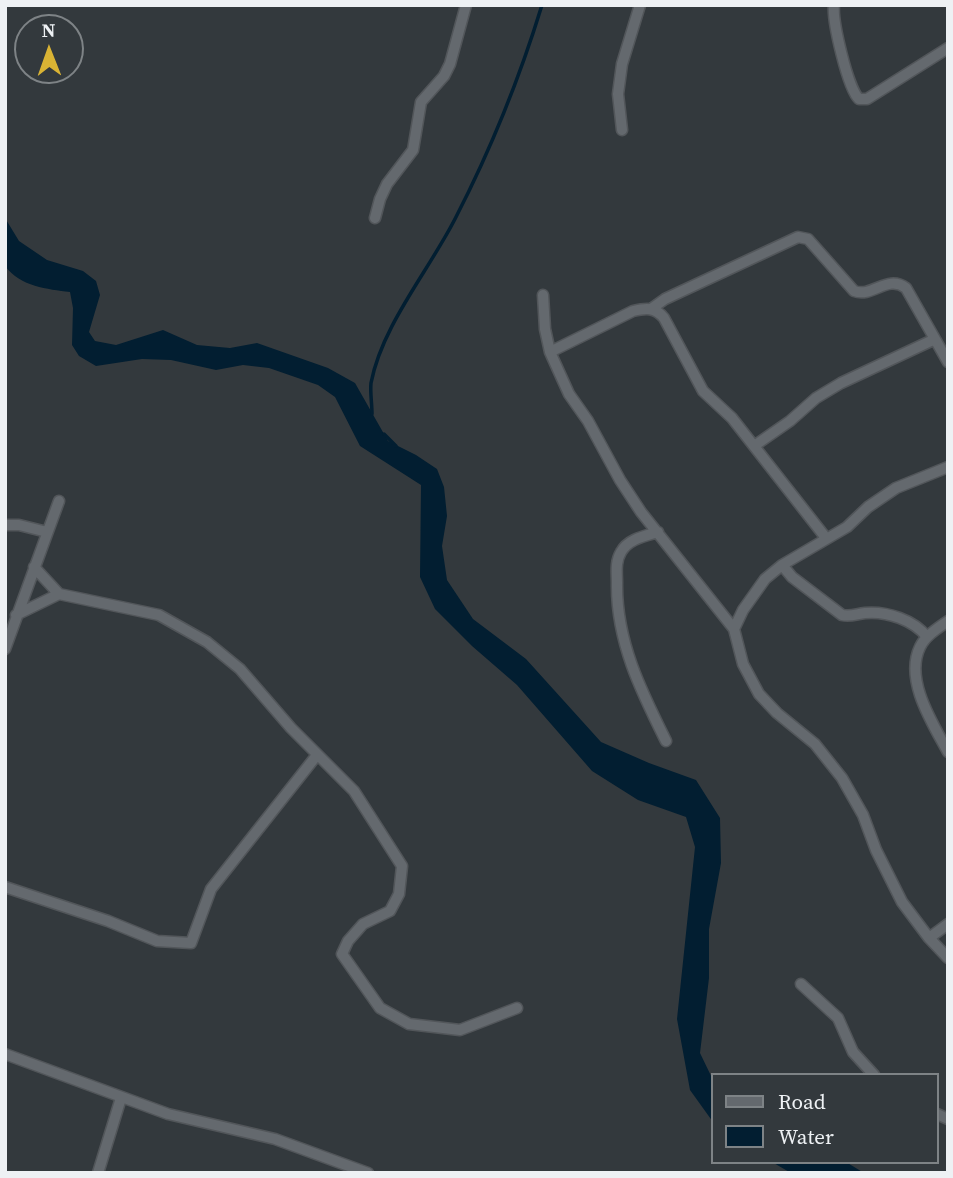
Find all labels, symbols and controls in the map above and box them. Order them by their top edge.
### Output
north arrow [14,14,84,84]
text: N [42,17,56,43]
legend [712,1073,939,1164]
text: Road [778,1087,826,1116]
text: Water [778,1122,834,1151]

